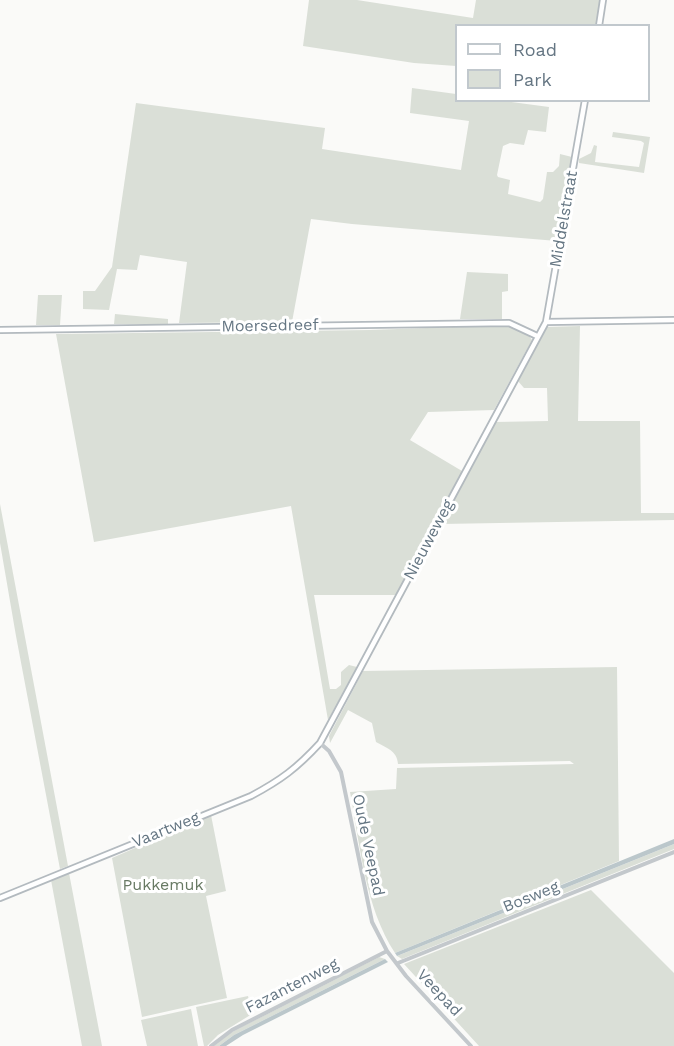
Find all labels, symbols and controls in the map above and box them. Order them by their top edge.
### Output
legend [455,24,650,102]
text: Road [513,39,557,60]
text: Park [513,69,552,90]
street label: Middelstraat [546,169,582,269]
street label: Moersedreef [221,316,319,336]
street label: Nieuweweg [400,497,458,583]
street label: Oude Veepad [348,792,388,898]
street label: Vaartweg [129,808,203,852]
park label: Pukkemuk [123,875,203,895]
street label: Bosweg [500,877,562,917]
street label: Fazantenweg [242,954,342,1018]
street label: Veepad [412,966,466,1020]

